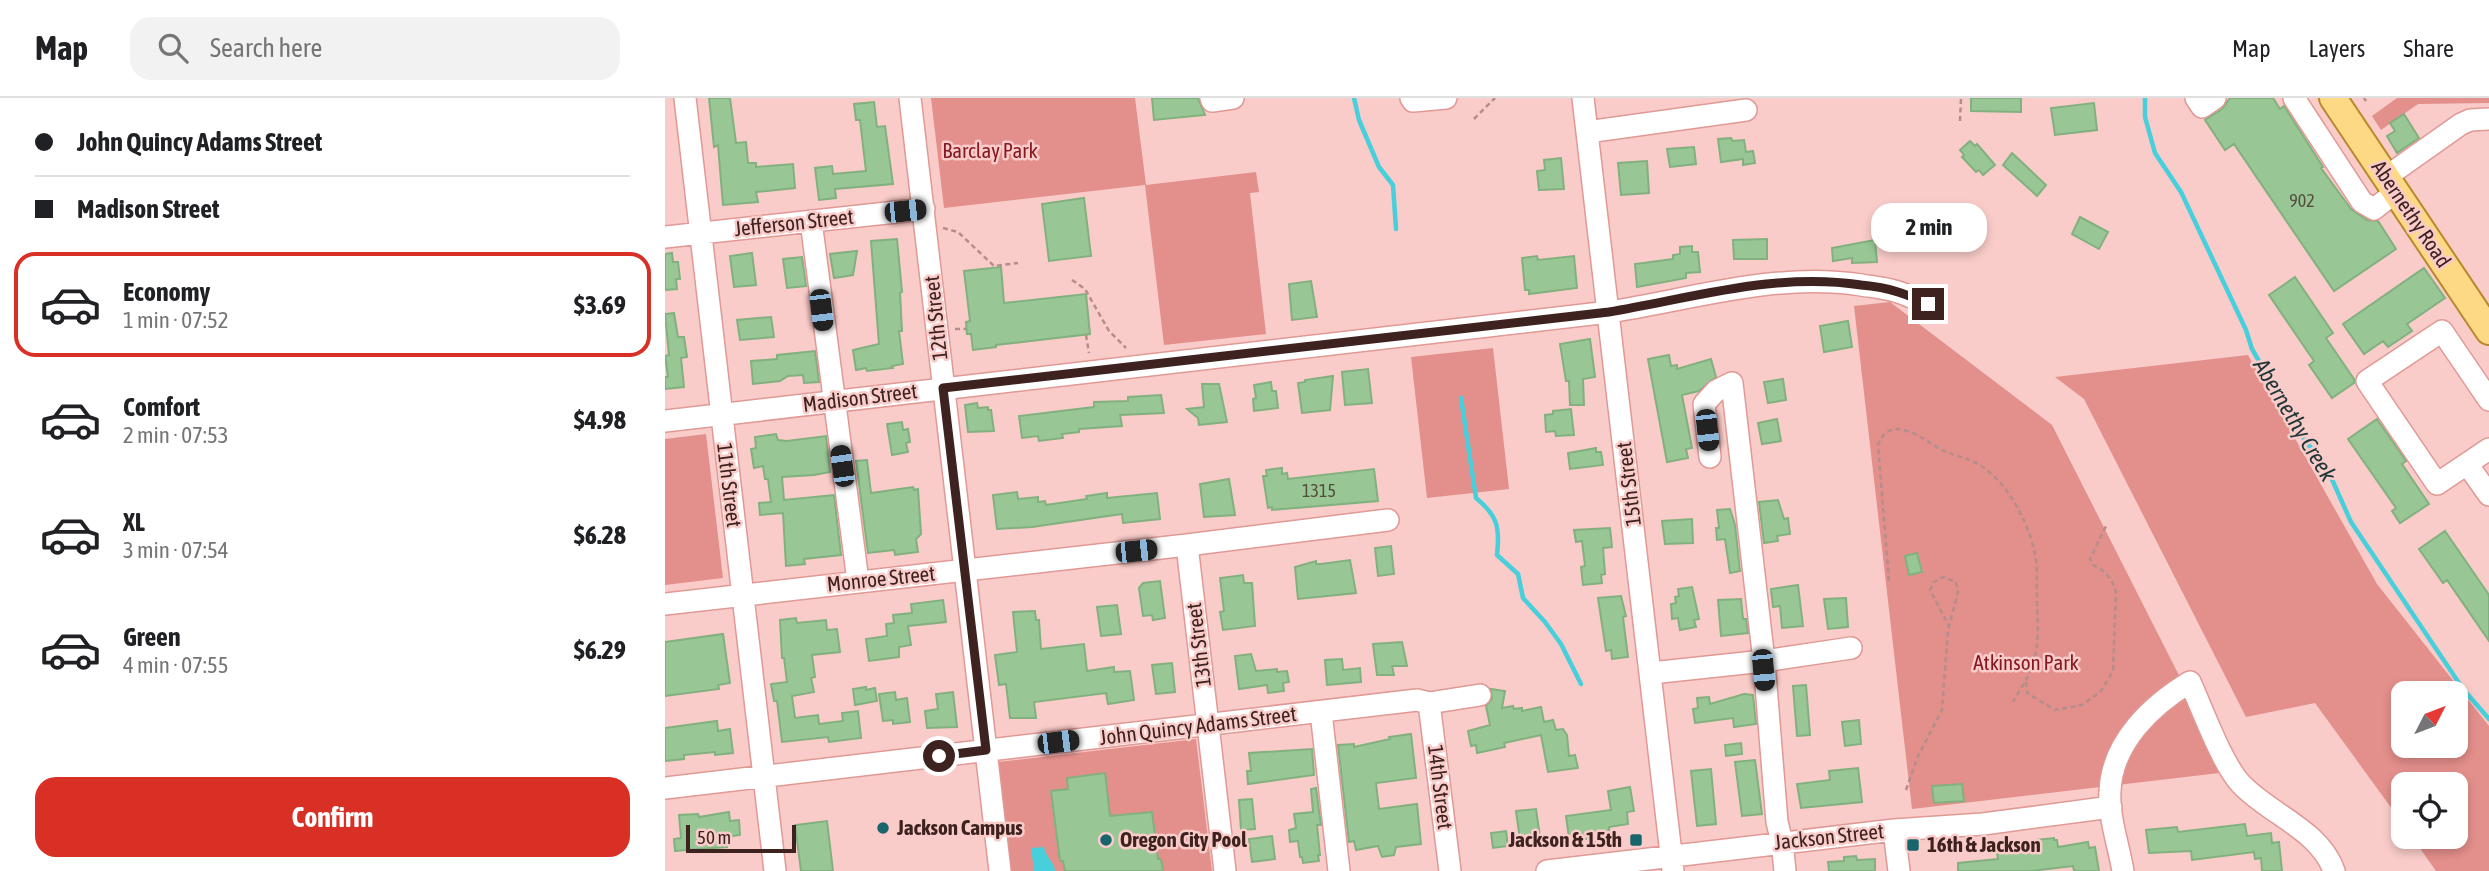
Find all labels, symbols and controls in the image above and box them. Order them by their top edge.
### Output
search box [130,17,620,80]
text: Map [35,29,88,67]
icon: search [154,29,192,67]
text: Search here [210,33,322,63]
text: Map [2232,35,2271,62]
text: Layers [2309,35,2365,62]
text: Share [2403,35,2454,62]
text: John Quincy Adams Street [77,127,322,157]
park label: Barclay Park [942,138,1038,162]
street label: Abernethy Road [2367,156,2456,271]
house number: 902 [2289,190,2315,211]
text: Madison Street [77,194,219,224]
car [884,198,927,224]
callout: 2 min [1870,202,1986,252]
street label: Jefferson Street [733,204,855,240]
text: 2 min [1906,214,1952,240]
icon: car [39,273,102,336]
street label: 12th Street [919,275,951,362]
text: Economy [123,277,210,307]
car [809,288,834,332]
route end [1912,288,1944,320]
text: $3.69 [574,290,626,320]
text: 1 min · 07:52 [123,307,229,333]
water label: Abernethy Creek [2248,353,2342,487]
street label: Madison Street [801,378,918,416]
icon: car [39,388,102,451]
text: Comfort [123,392,200,422]
text: $4.98 [574,405,626,435]
car [1695,408,1720,452]
text: 2 min · 07:53 [123,422,229,448]
street label: 11th Street [713,441,747,528]
street label: 15th Street [1611,441,1645,528]
car [829,444,856,488]
house number: 1315 [1302,480,1336,501]
icon: car [39,503,102,566]
text: XL [123,507,145,537]
text: $6.28 [574,520,626,550]
text: 3 min · 07:54 [123,537,229,563]
car [1115,538,1158,564]
street label: Monroe Street [826,560,936,596]
street label: 13th Street [1181,602,1215,689]
icon: car [39,618,102,681]
text: Green [123,622,181,652]
text: $6.29 [574,635,626,665]
car [1751,648,1776,692]
park label: Atkinson Park [1973,650,2079,674]
text: 4 min · 07:55 [123,652,229,678]
north arrow [2391,681,2467,758]
map controls [2391,681,2468,849]
street label: John Quincy Adams Street [1098,701,1298,749]
car [1036,729,1081,755]
route start [923,740,955,772]
street label: 14th Street [1424,743,1458,830]
button: locate [2391,772,2468,849]
button: Confirm [35,777,630,857]
place label: Jackson Campus [896,815,1023,839]
street label: Jackson Street [1773,818,1885,854]
marker: Jackson Campus [875,820,891,836]
scale bar [686,822,796,854]
text: 50 m [697,826,731,848]
place label: Oregon City Pool [1120,827,1247,851]
place label: Jackson & 15th [1507,827,1622,851]
marker: Oregon City Pool [1098,832,1114,848]
marker: Jackson & 15th [1628,832,1644,848]
place label: 16th & Jackson [1927,832,2041,856]
marker: 16th & Jackson [1905,837,1921,853]

